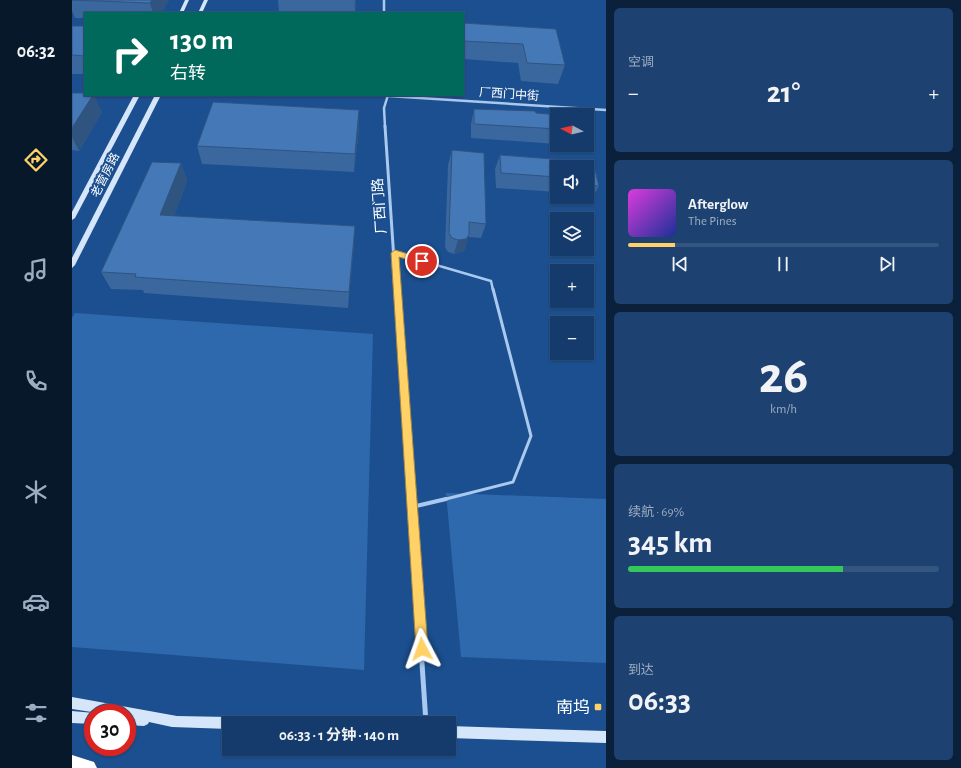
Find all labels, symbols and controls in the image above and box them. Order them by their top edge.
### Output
text: 130 m [170,27,234,55]
icon: right [104,28,156,80]
text: 06:32 [17,43,55,61]
text: 空调 [628,56,654,69]
text: 右转 [170,65,206,83]
text: 21° [767,78,800,108]
text: − [628,82,639,104]
text: + [928,82,939,104]
street label: 厂西门中街 [479,85,539,102]
north arrow [550,108,594,152]
map controls [550,108,594,360]
icon: directions [22,146,50,174]
street label: 老营房路 [88,150,121,199]
button: sound [550,160,594,204]
street label: 厂西门路 [370,178,389,234]
text: Afterglow [688,197,748,212]
button: layers [550,212,594,256]
text: The Pines [688,215,737,228]
pin [405,244,439,278]
icon: arrive [411,250,433,272]
icon: previous [669,253,691,275]
icon: pause [772,253,794,275]
icon: next [876,253,898,275]
icon: music [22,256,50,284]
button: + [550,264,594,308]
button: − [550,316,594,360]
text: 26 [759,350,808,402]
icon: phone [22,367,50,395]
text: km/h [770,403,797,416]
icon: climate [22,478,50,506]
text: 续航 · 69% [628,506,684,519]
text: 345 km [628,528,713,558]
icon: car [22,588,50,616]
position arrow [401,628,443,670]
text: 到达 [628,664,654,677]
text: 06:33 [628,686,691,716]
place label: 南坞 [556,698,590,716]
icon: filters [22,699,50,727]
marker: 南坞 [593,702,603,712]
speed limit sign: 30 [84,704,136,756]
text: 06:33 · 1 分钟 · 140 m [279,728,399,743]

